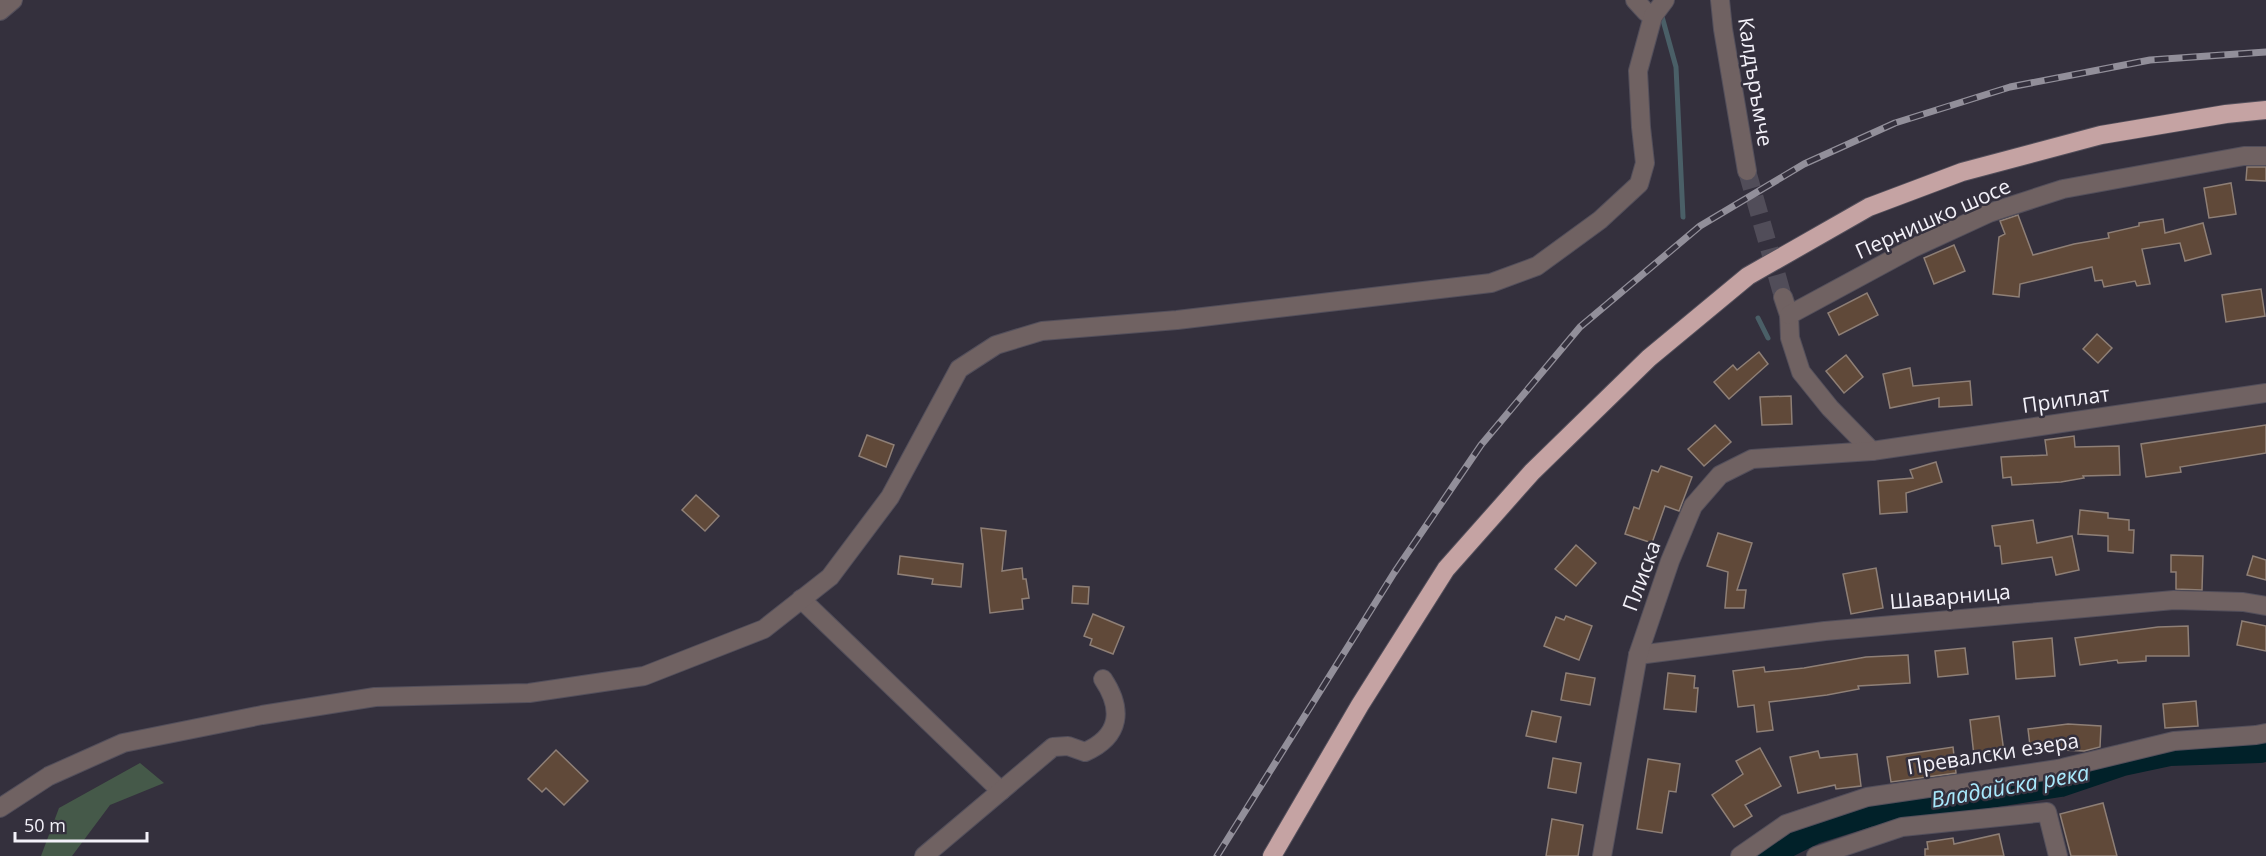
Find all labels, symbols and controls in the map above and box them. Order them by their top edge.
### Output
street label: Калдъръмче [1732,15,1780,148]
street label: Пернишко шосе [1850,171,2015,265]
street label: Приплат [2020,379,2112,419]
street label: Плиска [1615,536,1667,615]
street label: Шаварница [1888,577,2012,615]
street label: Превалски езера [1905,726,2081,780]
water label: Владайска река [1928,756,2091,814]
scale bar [15,805,147,843]
text: 50 m [24,813,66,837]

